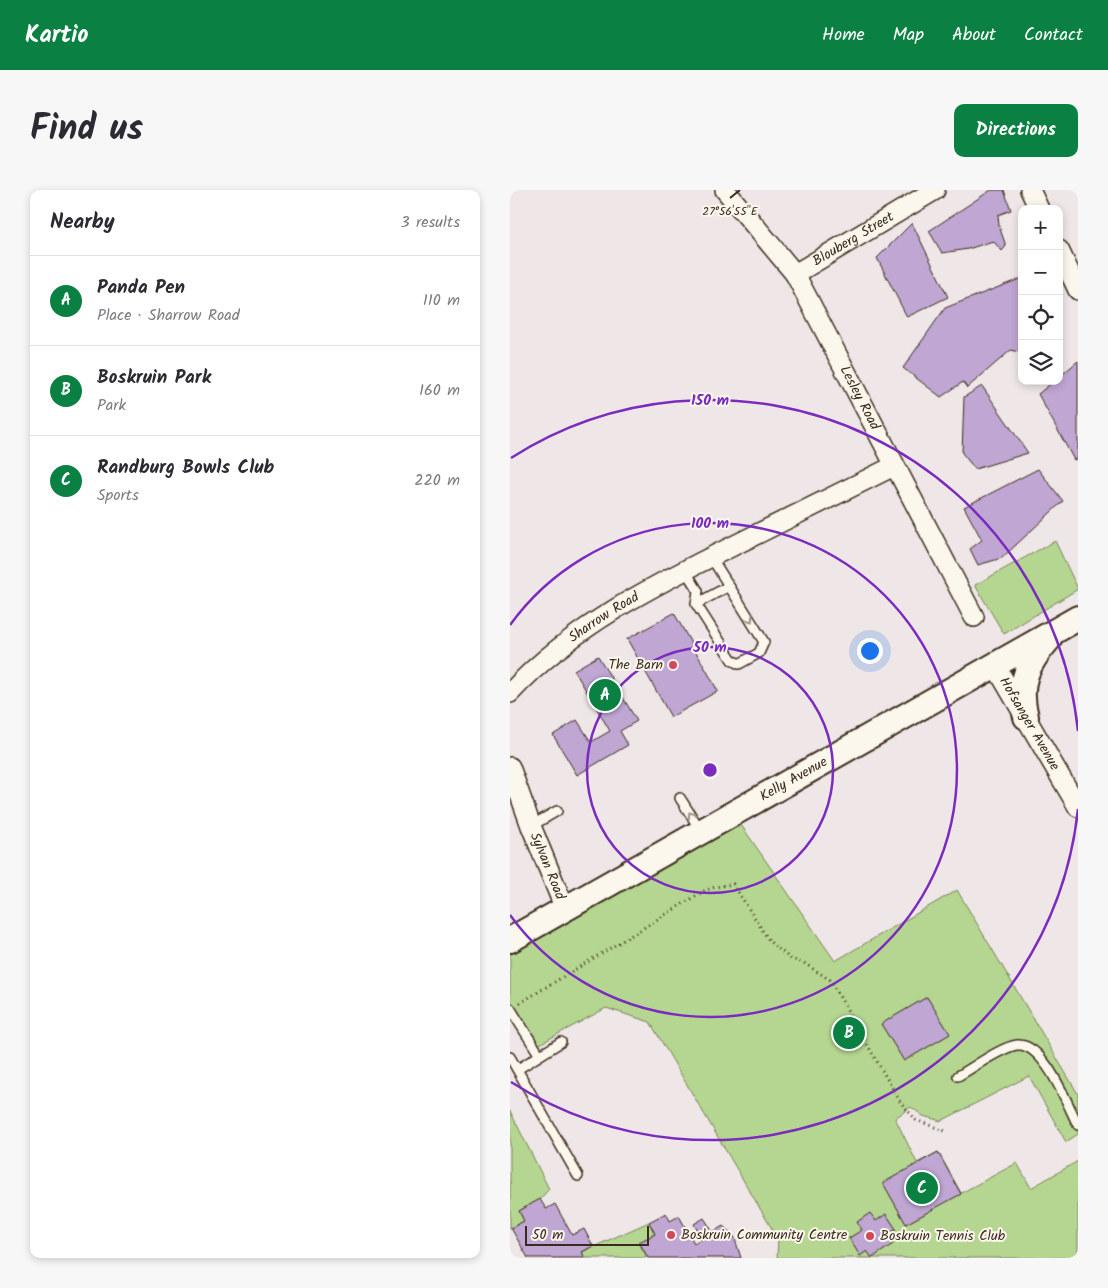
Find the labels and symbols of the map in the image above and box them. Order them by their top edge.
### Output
text: 27°56'55"E [702,202,759,221]
street label: Blouberg Street [808,206,899,272]
street label: Lesley Road [834,362,886,435]
text: 150 m [691,389,729,413]
text: 100 m [691,512,729,536]
street label: Sharrow Road [564,586,644,648]
one-way arrow [743,613,753,622]
text: 50 m [692,636,727,660]
your location [857,638,883,664]
place label: The Barn [609,654,663,676]
marker: The Barn [667,659,679,671]
street label: Hofsanger Avenue [993,673,1066,775]
pin: A [589,676,621,714]
street label: Kelly Avenue [756,751,832,807]
centre of rings [701,761,719,779]
one-way arrow [687,811,697,820]
street label: Sylvan Road [524,829,571,904]
pin: B [833,1014,865,1052]
pin: C [906,1169,938,1207]
scale bar [525,1223,649,1246]
place label: Boskruin Community Centre [681,1224,848,1246]
place label: Boskruin Tennis Club [880,1225,1006,1247]
marker: Boskruin Community Centre [665,1229,677,1241]
marker: Boskruin Tennis Club [864,1230,876,1242]

